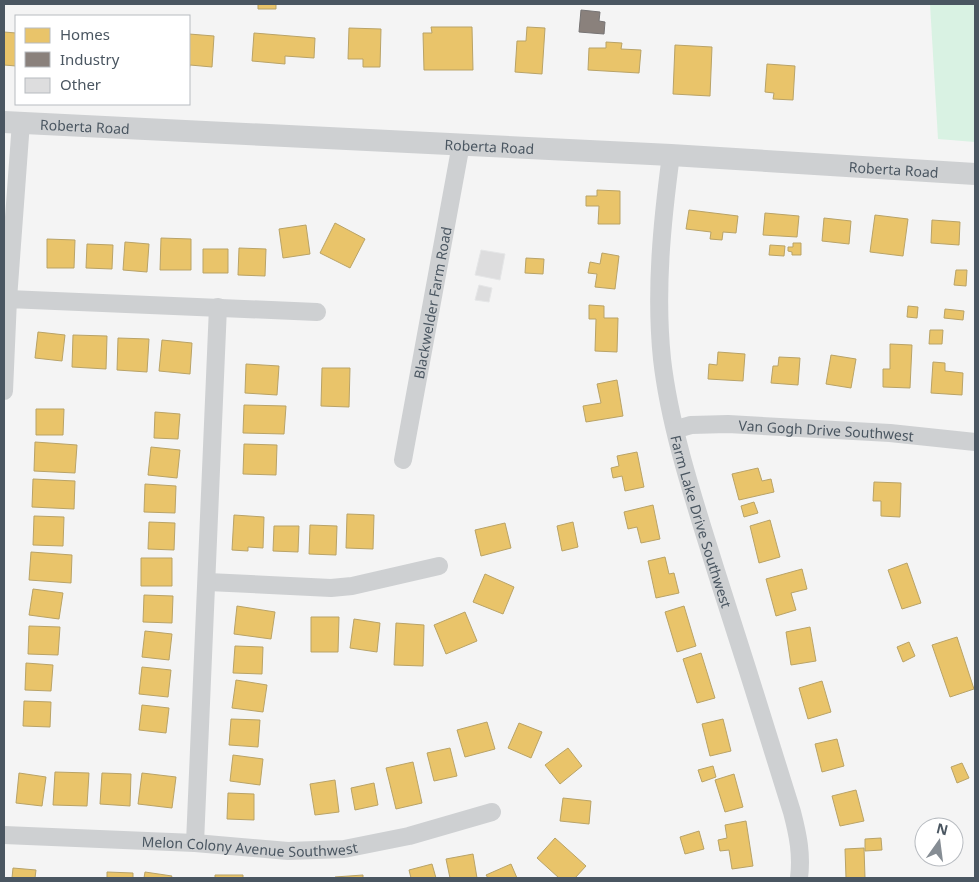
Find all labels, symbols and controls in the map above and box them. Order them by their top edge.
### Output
legend [15,15,190,105]
text: Homes [60,24,110,44]
text: Industry [60,49,120,69]
text: Other [60,74,101,94]
street label: Roberta Road [40,114,130,138]
street label: Roberta Road [444,134,535,158]
street label: Roberta Road [848,157,939,181]
street label: Blackwelder Farm Road [409,225,455,380]
street label: Van Gogh Drive Southwest [738,415,915,445]
street label: Farm Lake Drive Southwest [667,433,737,610]
north arrow [914,817,964,867]
text: N [934,818,950,839]
street label: Melon Colony Avenue Southwest [141,831,359,860]

